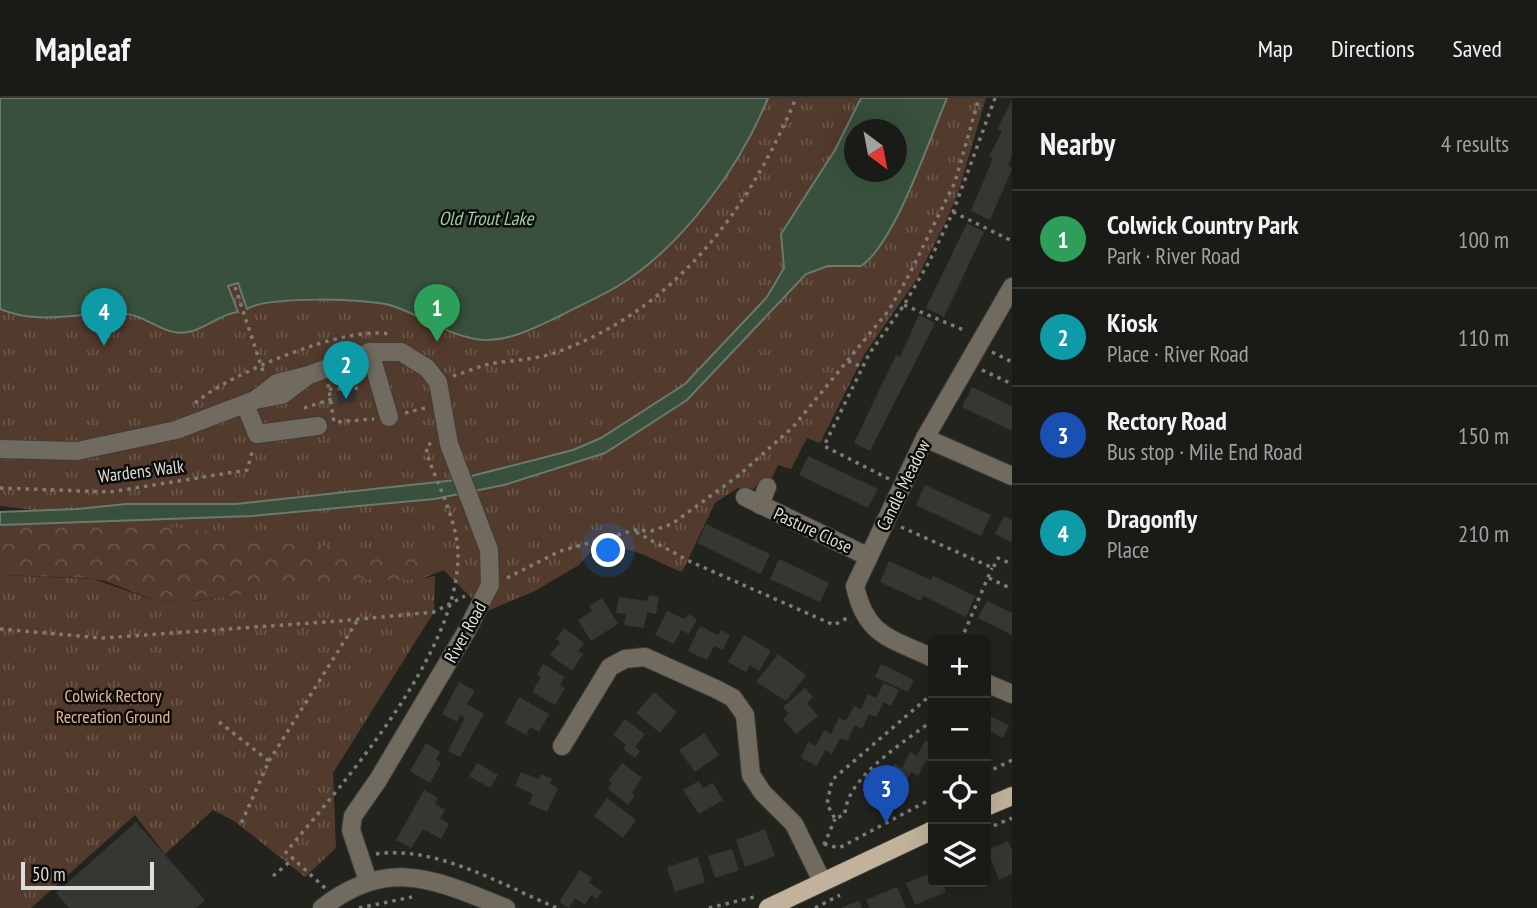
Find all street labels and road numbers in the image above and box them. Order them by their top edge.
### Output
street label: Candle Meadow [871,435,935,534]
street label: Wardens Walk [97,454,185,488]
street label: Pasture Close [770,502,856,558]
street label: River Road [439,597,491,667]

